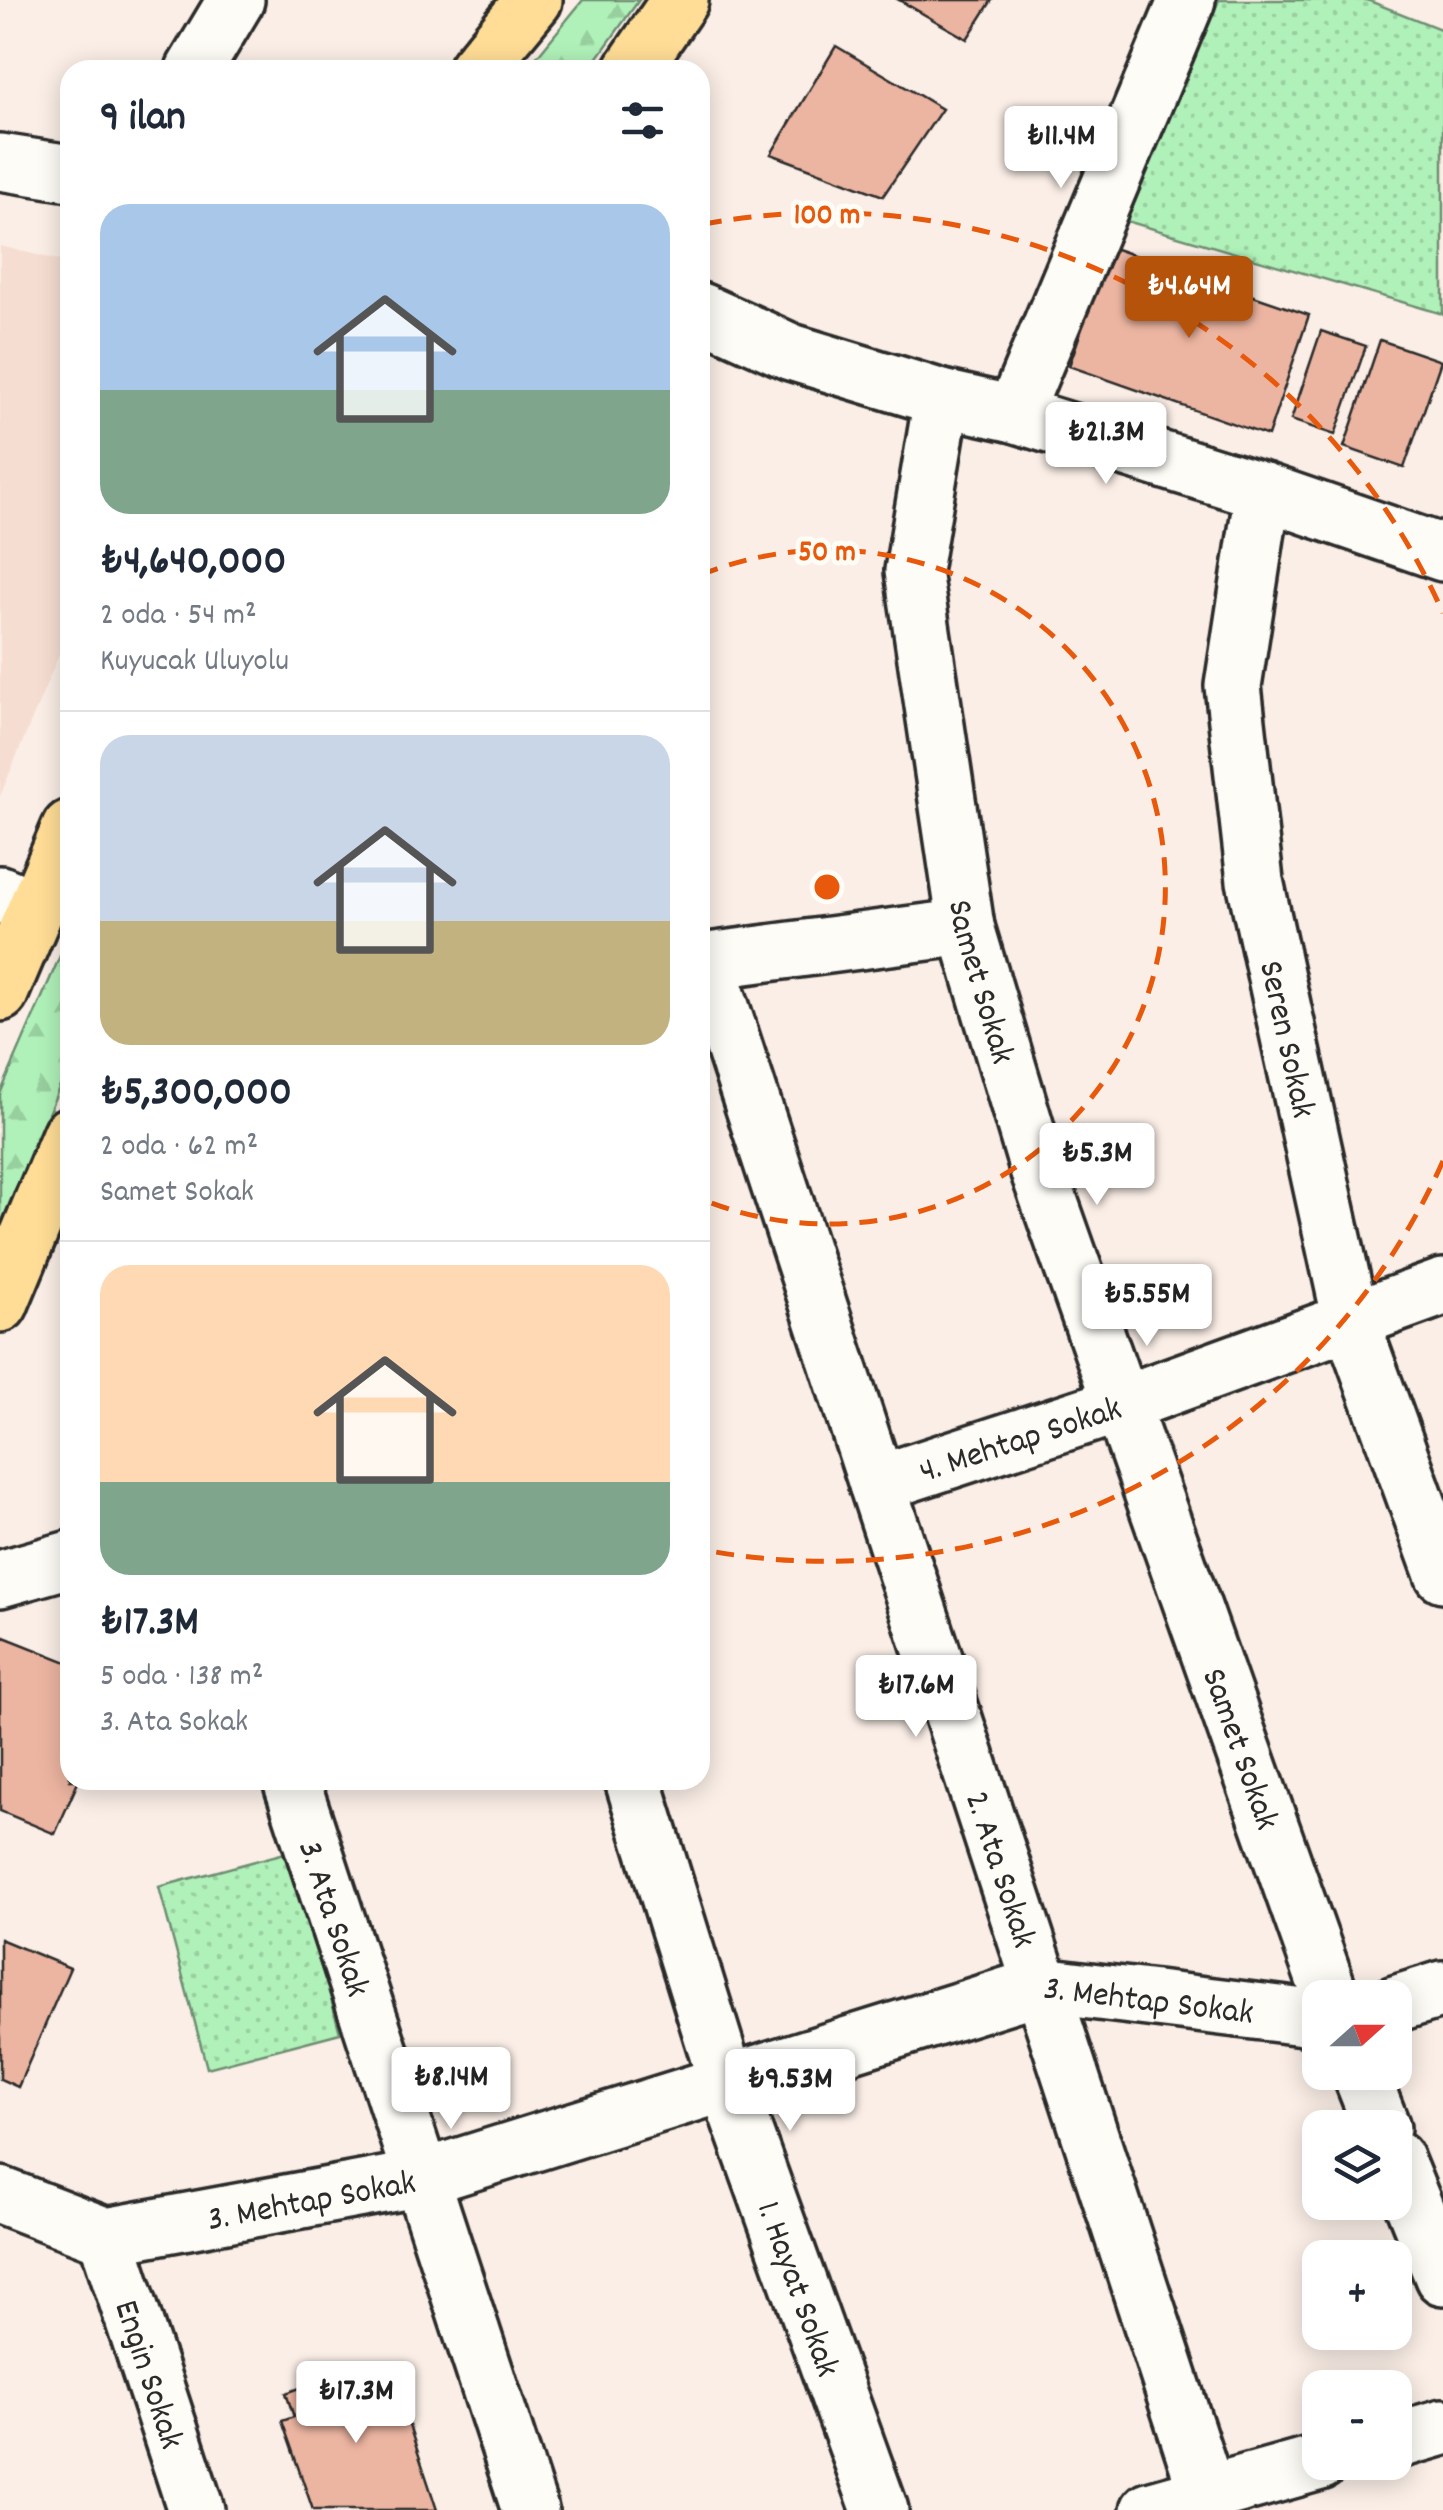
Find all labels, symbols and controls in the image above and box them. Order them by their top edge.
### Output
text: 9 ilan [100,90,186,150]
icon: filters [615,93,670,148]
pin: ₺11.4M [980,106,1142,191]
text: ₺11.4M [1026,115,1096,161]
text: 100 m [794,196,860,239]
pin: ₺4.64M [1108,256,1270,341]
text: ₺4.64M [1147,265,1231,311]
icon: home [295,269,475,449]
pin: ₺21.3M [1025,402,1187,487]
text: ₺21.3M [1067,411,1145,457]
text: 50 m [798,533,856,576]
text: ₺4,640,000 [100,534,286,594]
text: 2 oda · 54 m² [100,594,257,640]
text: Kuyucak Uluyolu [100,640,289,686]
icon: home [295,800,475,980]
centre of rings [809,869,845,905]
street label: Samet Sokak [932,897,1025,1071]
street label: Seren Sokak [1243,957,1326,1123]
text: ₺5,300,000 [100,1065,292,1125]
pin: ₺5.3M [1027,1123,1167,1208]
text: 2 oda · 62 m² [100,1125,258,1171]
text: ₺5.3M [1062,1132,1132,1178]
text: Samet Sokak [100,1171,254,1217]
pin: ₺5.55M [1066,1264,1228,1349]
text: ₺5.55M [1104,1273,1190,1319]
icon: home [295,1330,475,1510]
street label: 4. Mehtap Sokak [914,1386,1129,1499]
text: ₺17.3M [100,1595,199,1655]
text: 5 oda · 138 m² [100,1655,263,1701]
pin: ₺17.6M [835,1655,997,1740]
street label: Samet Sokak [1186,1662,1290,1837]
text: ₺17.6M [878,1664,954,1710]
text: 3. Ata Sokak [100,1701,248,1747]
street label: 2. Ata Sokak [949,1786,1047,1955]
street label: 3. Ata Sokak [282,1835,380,2004]
street label: 3. Mehtap Sokak [1041,1966,1256,2041]
north arrow [1302,1980,1412,2090]
map controls [1302,1980,1412,2480]
pin: ₺8.14M [370,2047,532,2132]
pin: ₺9.53M [709,2049,871,2134]
text: ₺8.14M [413,2056,489,2102]
text: ₺9.53M [747,2058,833,2104]
button: layers [1302,2110,1412,2220]
street label: 3. Mehtap Sokak [204,2160,420,2247]
street label: 1. Hayat Sokak [741,2195,850,2385]
button: + [1302,2240,1412,2350]
street label: Engin Sokak [99,2294,194,2456]
pin: ₺17.3M [275,2361,437,2446]
text: ₺17.3M [318,2370,394,2416]
button: − [1302,2370,1412,2480]

